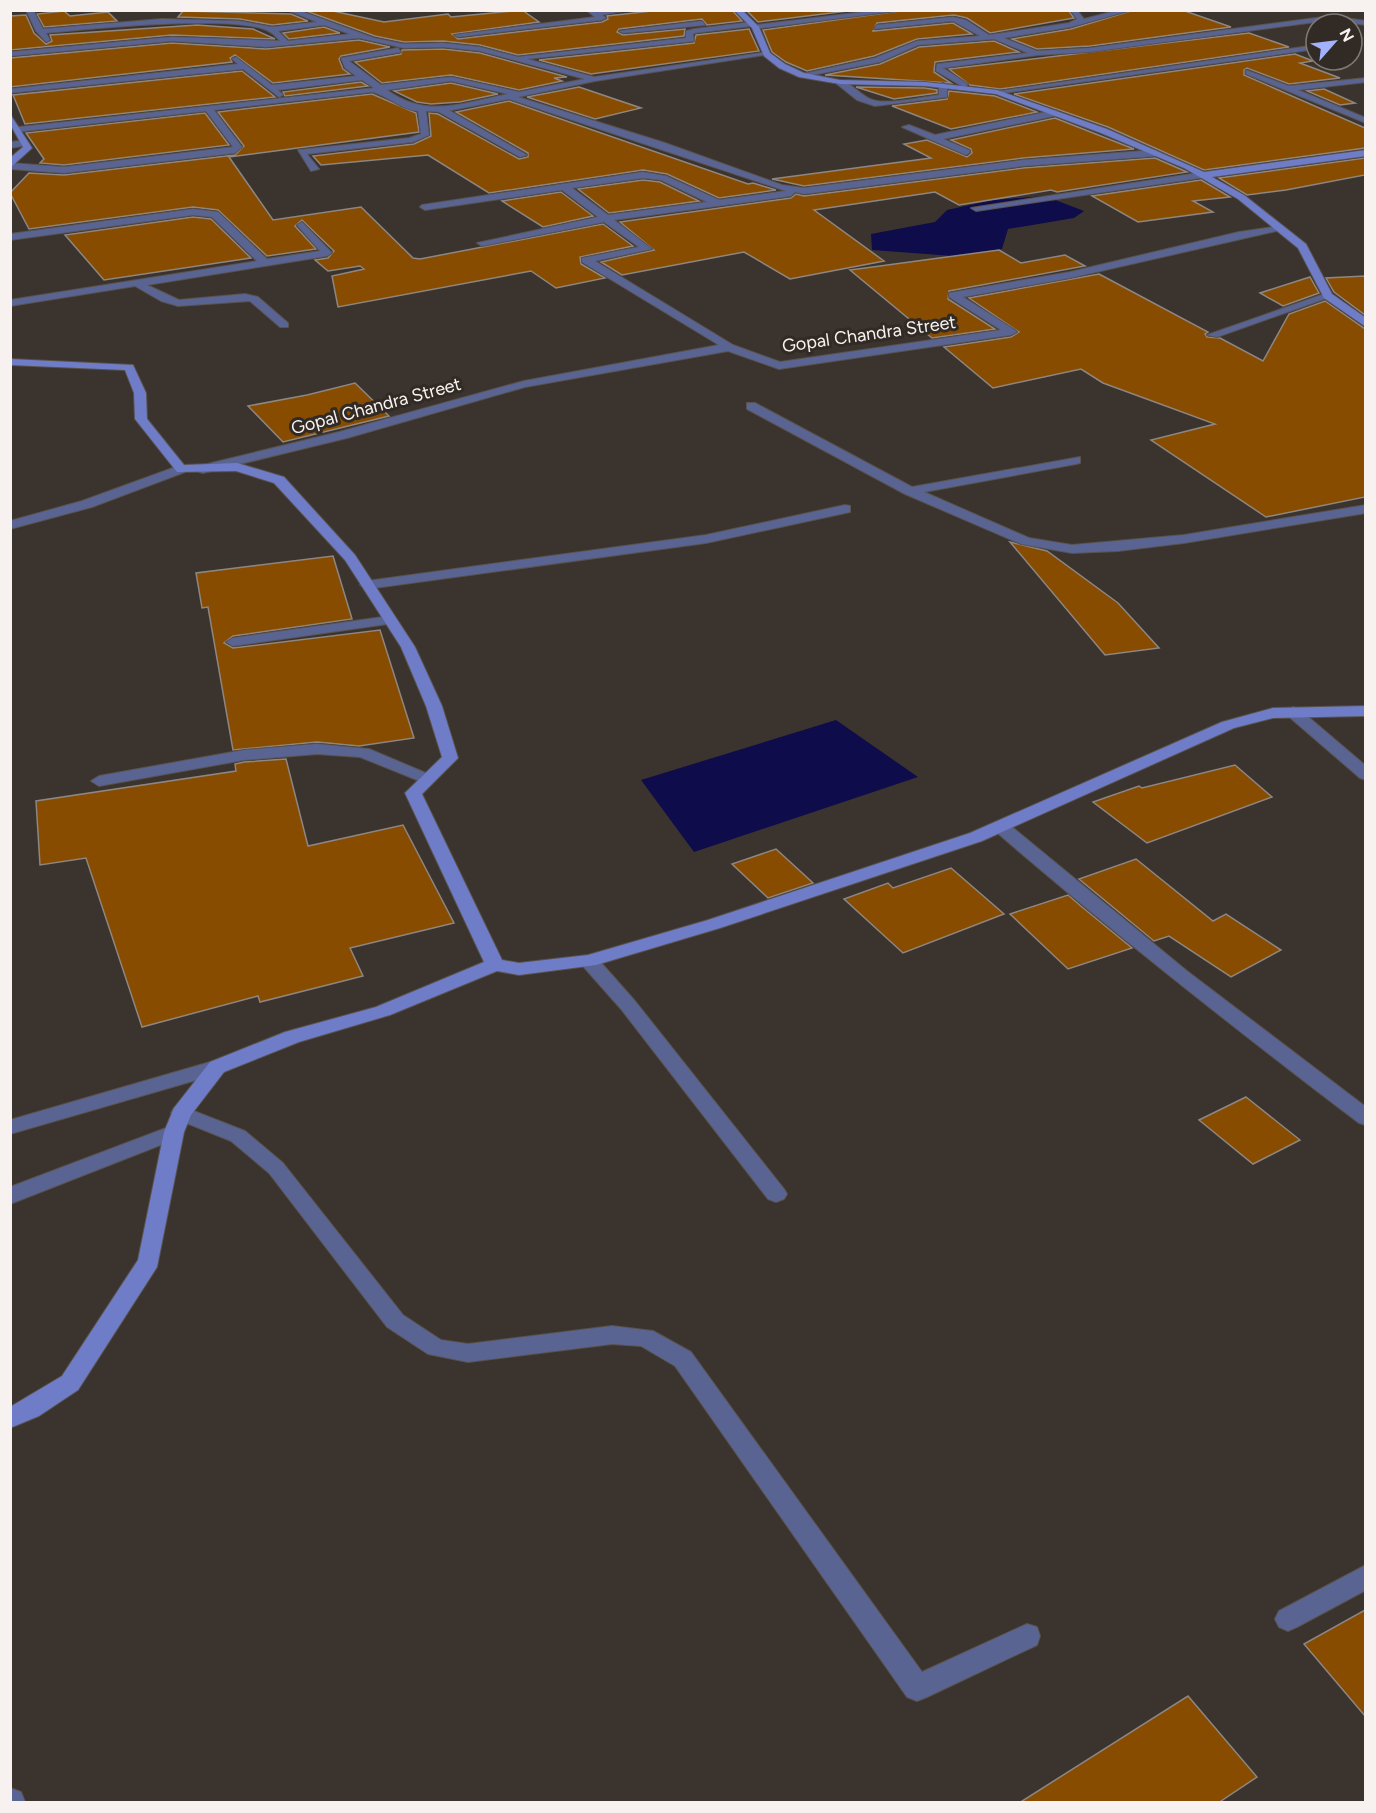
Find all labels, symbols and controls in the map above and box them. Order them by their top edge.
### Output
north arrow [1304,12,1364,72]
text: N [1336,25,1358,45]
street label: Gopal Chandra Street [781,311,957,357]
street label: Gopal Chandra Street [289,373,464,439]

